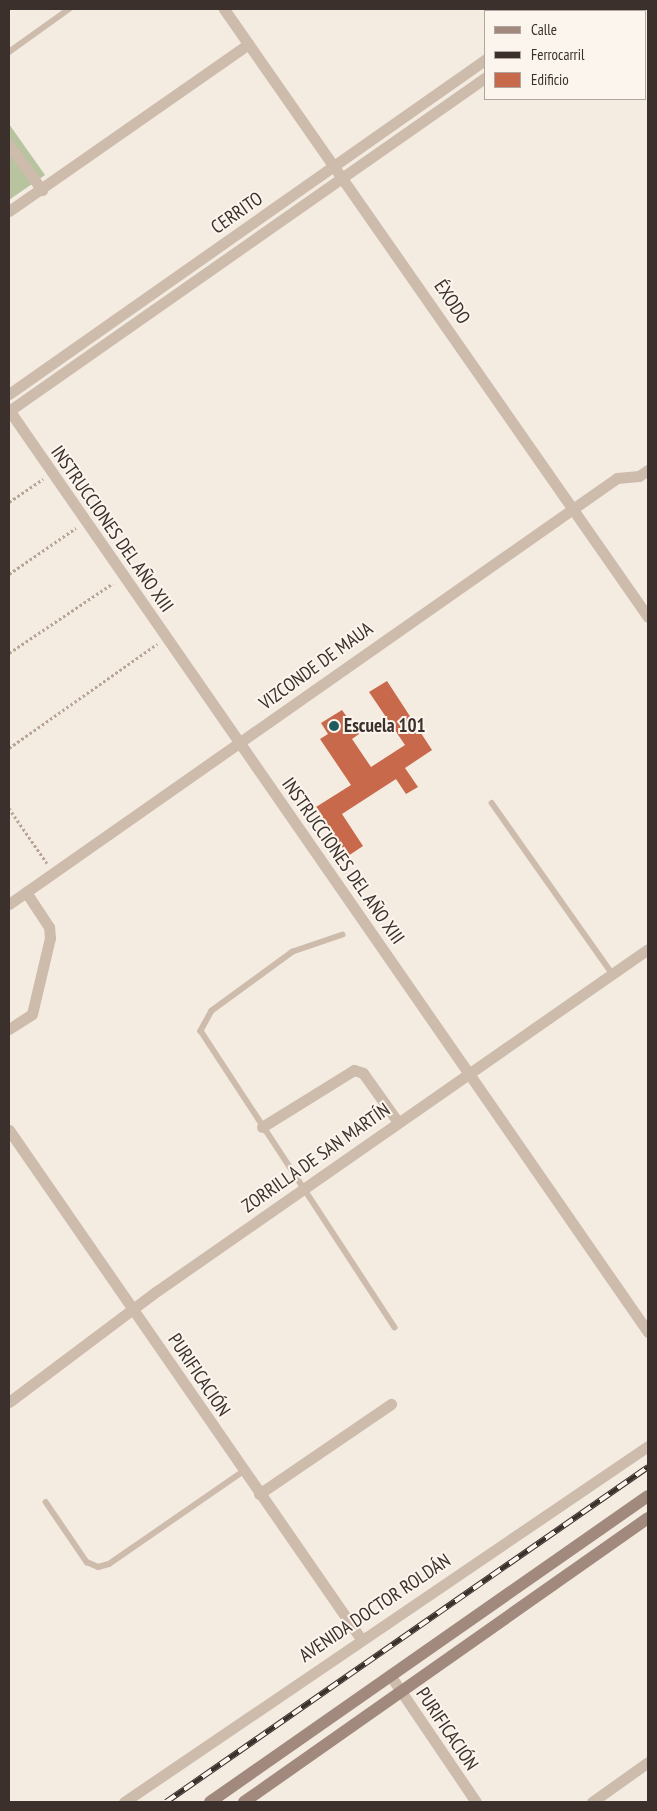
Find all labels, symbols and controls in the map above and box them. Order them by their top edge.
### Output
legend [484,10,647,100]
text: Calle [531,20,557,39]
text: Ferrocarril [531,45,584,64]
text: Edificio [531,70,569,89]
street label: CERRITO [207,187,267,239]
street label: ÉXODO [429,276,475,328]
street label: INSTRUCCIONES DEL AÑO XIII [46,441,178,617]
street label: VIZCONDE DE MAUA [255,617,377,715]
place label: Escuela 101 [344,715,426,737]
marker: Escuela 101 [328,720,340,732]
street label: INSTRUCCIONES DEL AÑO XIII [277,773,409,949]
street label: ZORRILLA DE SAN MARTÍN [237,1098,395,1218]
street label: PURIFICACIÓN [163,1329,235,1421]
street label: AVENIDA DOCTOR ROLDÁN [295,1549,455,1667]
street label: PURIFICACIÓN [411,1683,483,1775]

